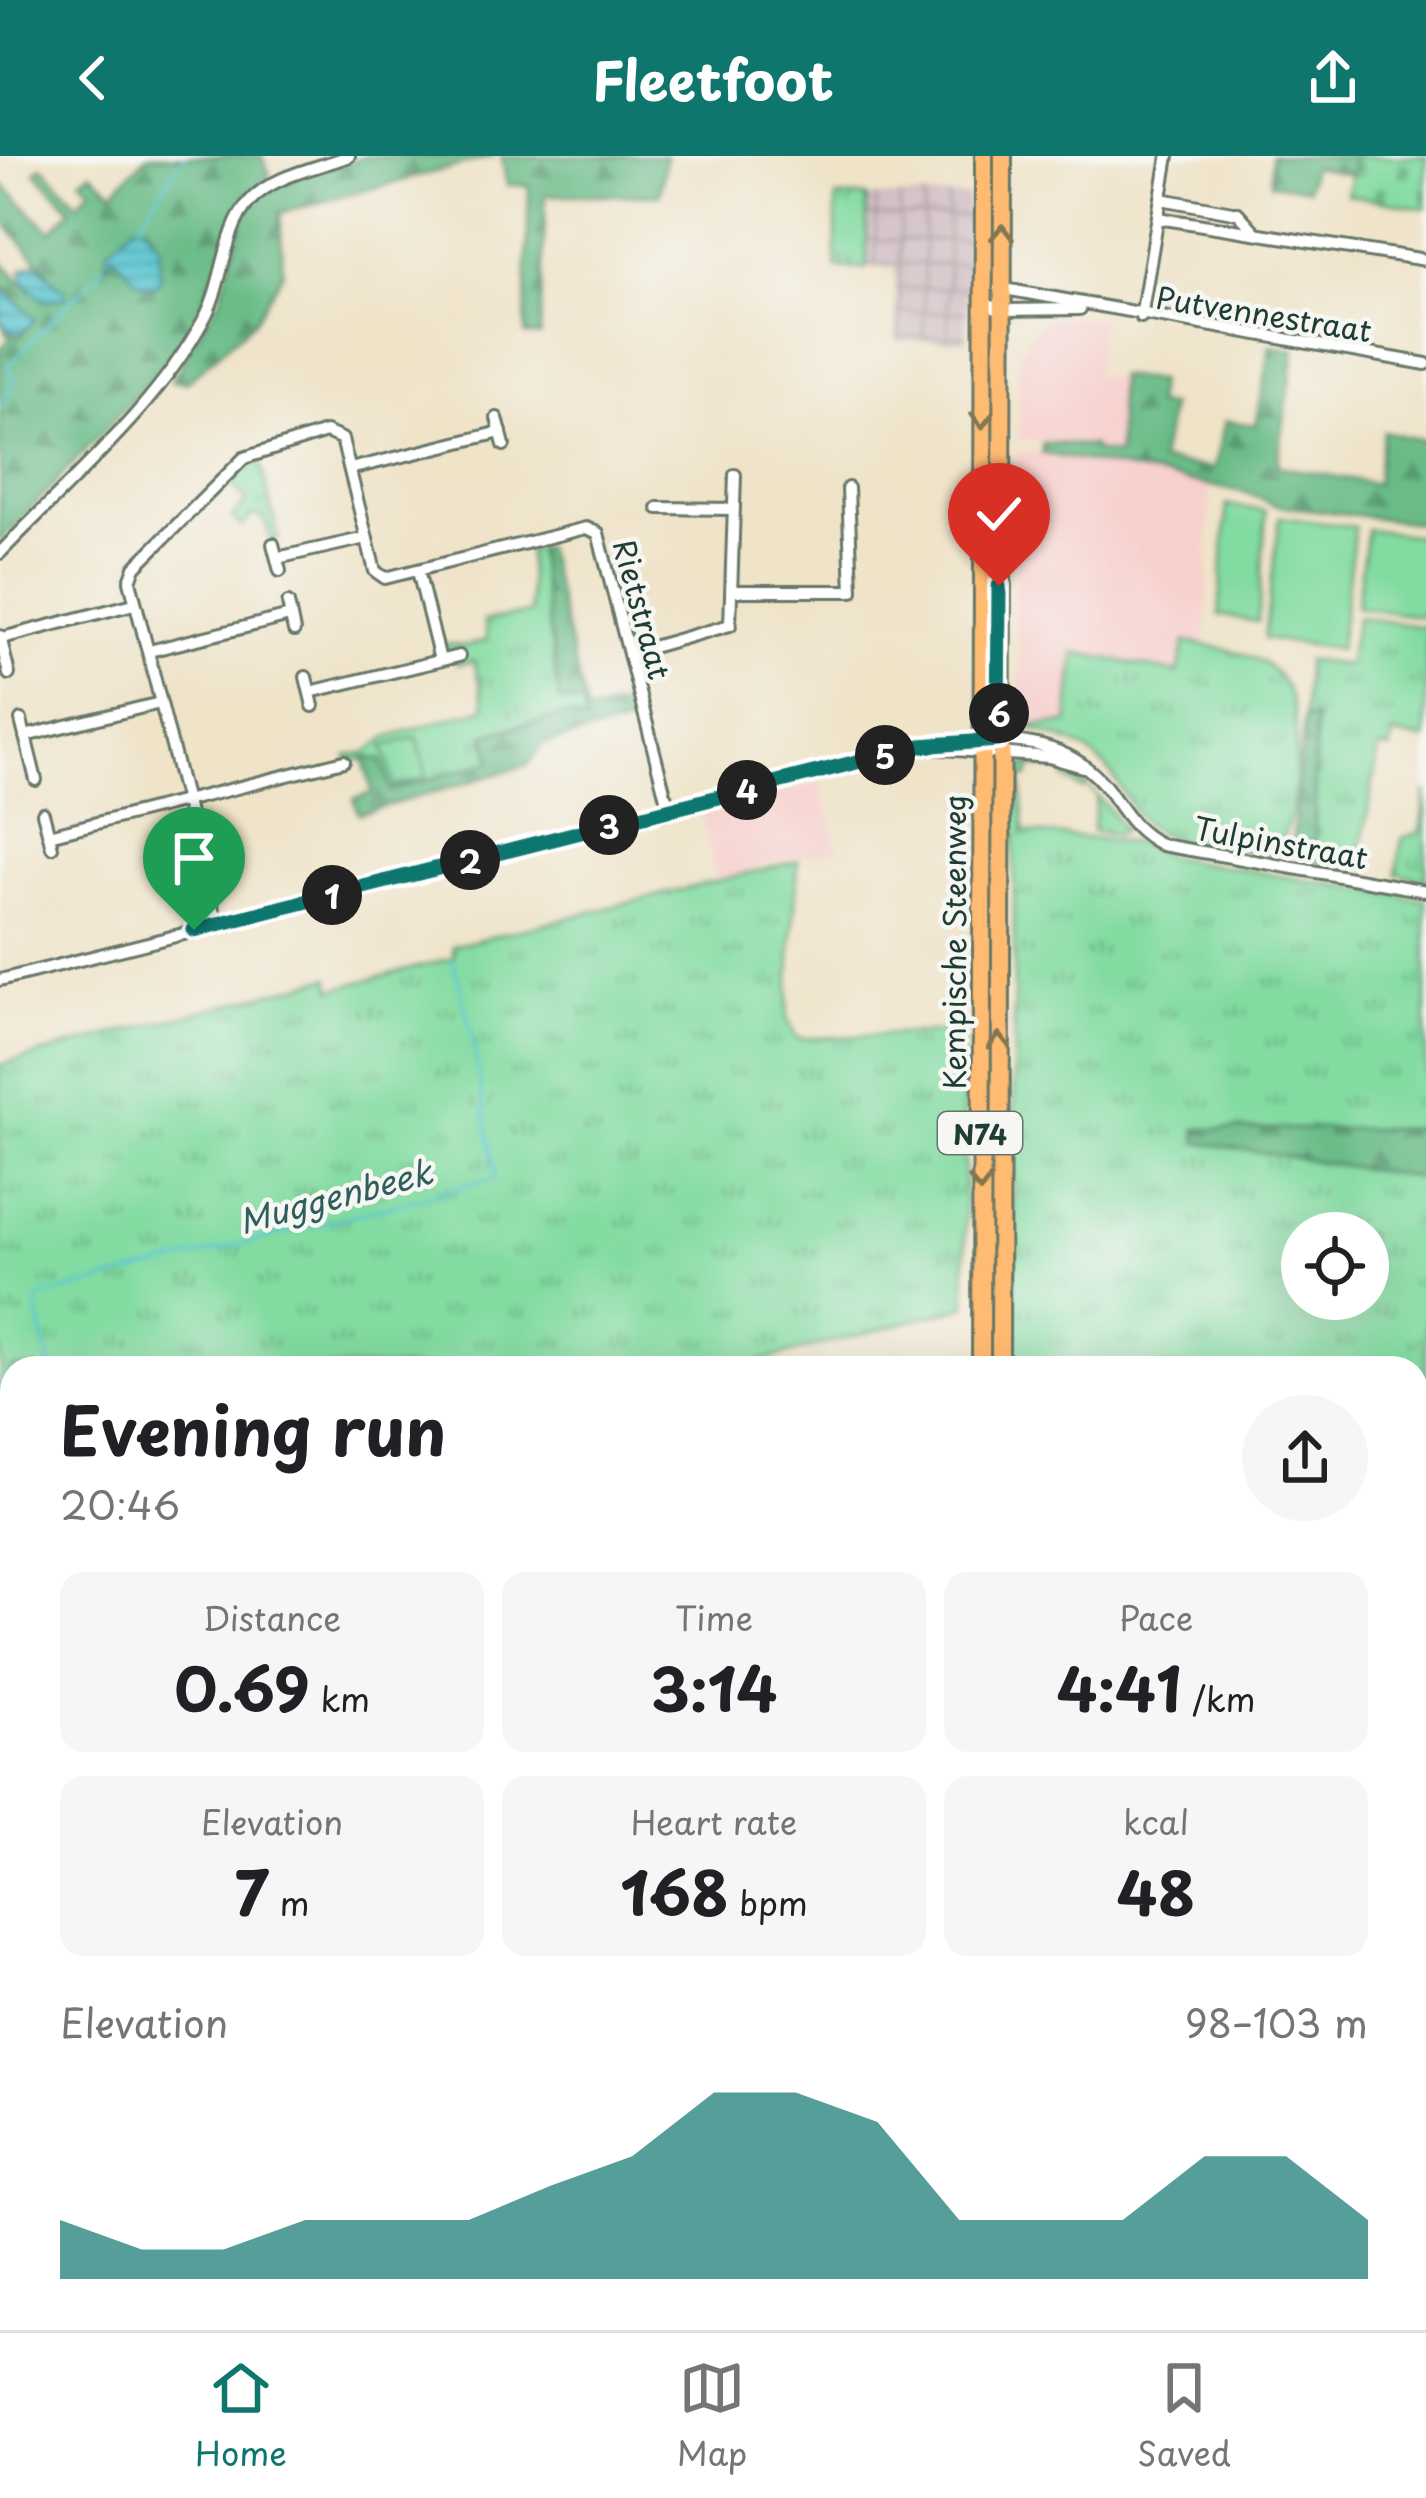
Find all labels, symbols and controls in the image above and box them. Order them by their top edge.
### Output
text: Fleetfoot [592,38,834,119]
icon: back [60,45,126,111]
icon: share [1300,45,1366,111]
one-way arrow [989,223,1015,241]
street label: Putvennestraat [1153,274,1375,352]
one-way arrow [969,412,995,430]
pin [948,463,1050,586]
icon: check [966,481,1032,547]
street label: Rietstraat [603,534,683,684]
pin: 6 [969,683,1029,743]
text: 6 [987,688,1011,738]
pin: 5 [855,725,915,785]
text: 5 [874,730,896,780]
pin: 4 [717,760,777,820]
text: 4 [736,765,758,815]
pin: 3 [579,795,639,855]
street label: Kempische Steenweg [931,795,976,1090]
text: 3 [598,800,620,850]
street label: Tulpinstraat [1190,805,1372,879]
pin [143,807,245,930]
icon: arrive [161,825,227,891]
pin: 2 [440,830,500,890]
text: 2 [458,835,482,885]
pin: 1 [302,865,362,925]
text: 1 [324,870,340,920]
one-way arrow [985,1031,1011,1050]
road number: N74 [938,1112,1022,1154]
water label: Muggenbeek [233,1145,439,1245]
one-way arrow [967,1176,993,1194]
map controls [1281,1212,1389,1320]
button: locate [1281,1212,1389,1320]
text: Evening run [60,1379,446,1478]
button: share [1242,1395,1368,1521]
text: 20:46 [60,1474,180,1533]
text: Distance [203,1592,341,1642]
text: Time [675,1592,753,1642]
text: Pace [1119,1592,1193,1642]
text: 0.69 [174,1642,310,1732]
text: 3:14 [651,1642,777,1732]
text: 4:41 [1057,1642,1182,1732]
text: km [310,1673,370,1723]
text: /km [1182,1673,1255,1723]
text: Elevation [201,1796,343,1846]
text: Heart rate [631,1796,797,1846]
text: kcal [1123,1796,1189,1846]
text: 7 [234,1846,269,1936]
text: 168 [620,1846,729,1936]
text: 48 [1117,1846,1195,1936]
text: m [269,1877,310,1927]
text: bpm [729,1877,808,1927]
text: Elevation [60,1992,228,2051]
text: 98–103 m [1185,1992,1368,2051]
tab: Home [195,2355,287,2477]
tab: Map [677,2355,747,2477]
tab: Saved [1137,2355,1231,2477]

